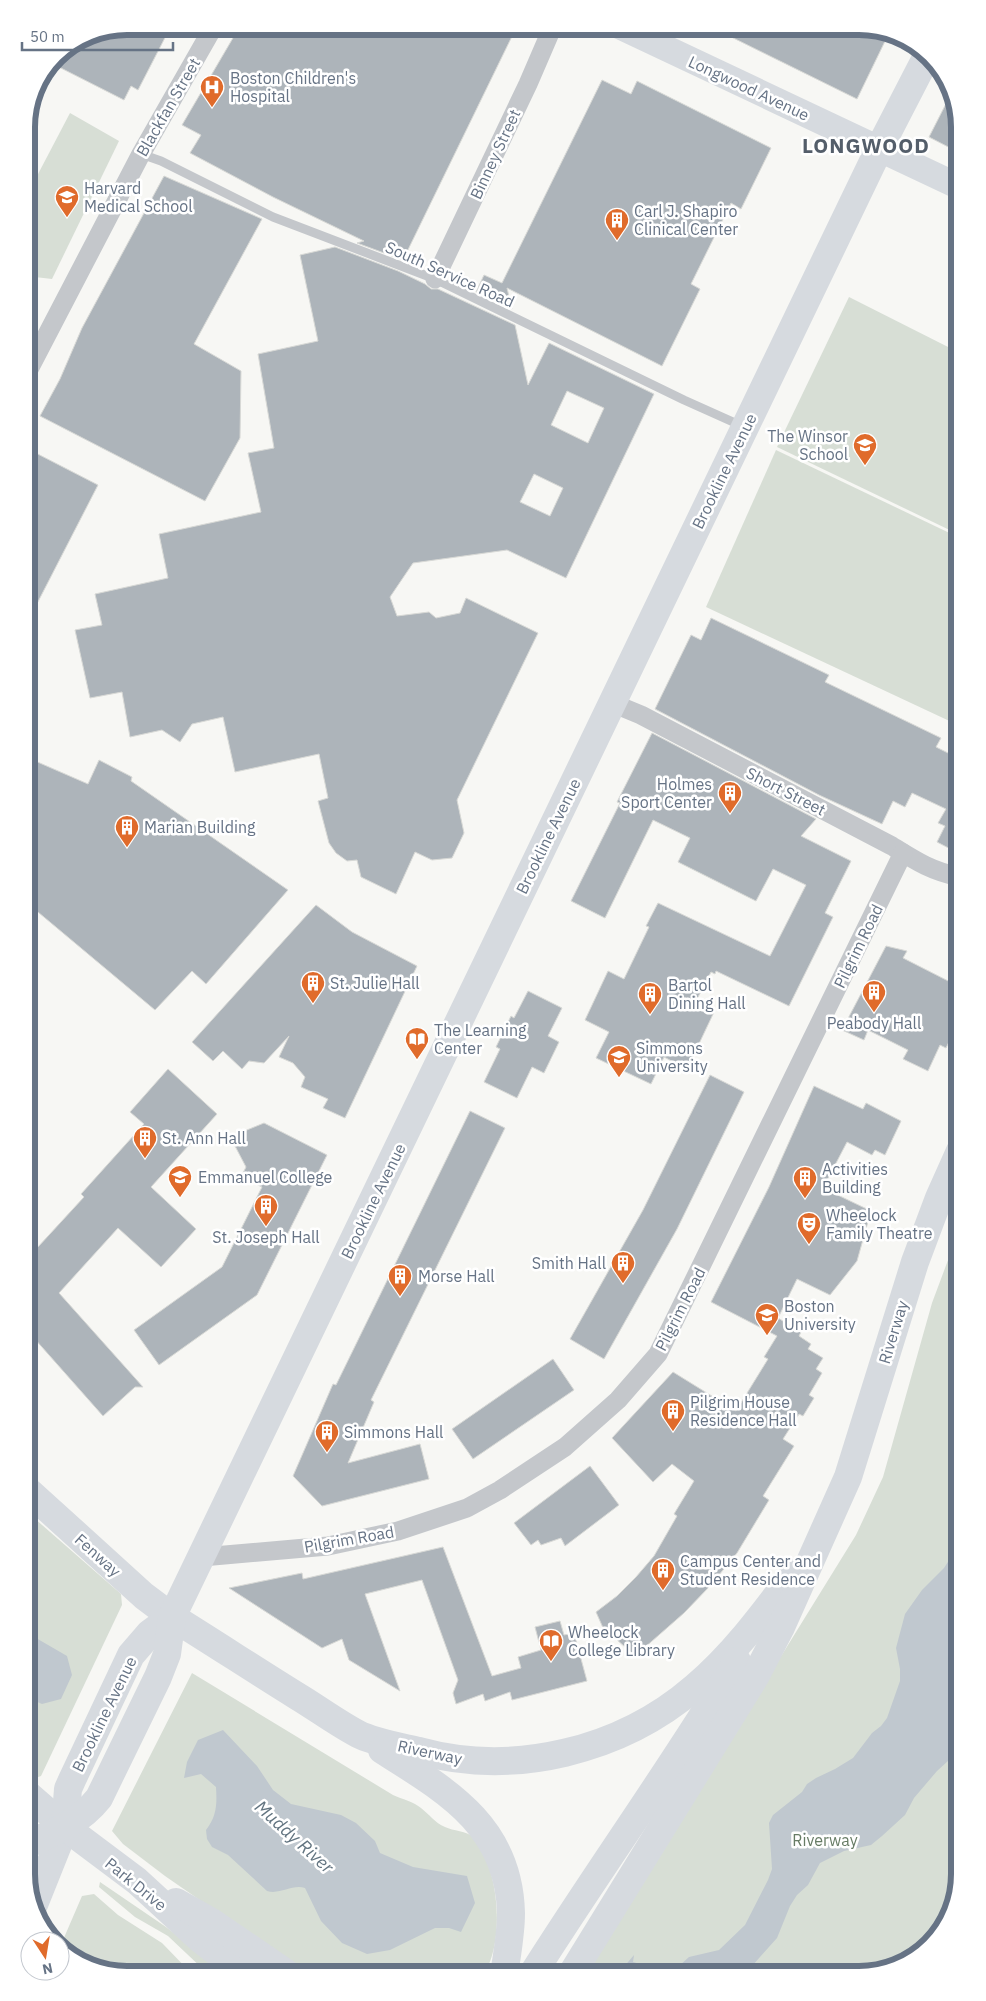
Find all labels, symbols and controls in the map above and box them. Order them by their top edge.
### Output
scale bar [22,20,174,52]
text: 50 m [30,27,65,46]
street label: Longwood Avenue [685,51,813,125]
street label: Blackfan Street [132,54,204,160]
place label: Boston Children's Hospital [230,68,356,106]
hospital icon: Boston Children's Hospital [199,74,225,108]
street label: Binney Street [465,106,525,202]
district label: LONGWOOD [802,131,930,159]
place label: Harvard Medical School [84,178,192,216]
school or university icon: Harvard Medical School [54,184,80,218]
place label: Carl J. Shapiro Clinical Center [634,201,738,239]
building icon: Carl J. Shapiro Clinical Center [604,207,630,241]
street label: South Service Road [382,237,518,311]
street label: Brookline Avenue [687,410,761,532]
place label: The Winsor School [767,426,848,464]
school or university icon: The Winsor School [852,432,878,466]
street label: Short Street [743,762,829,820]
place label: Holmes Sport Center [621,774,712,812]
street label: Brookline Avenue [511,775,585,897]
building icon: Holmes Sport Center [717,780,743,814]
building icon: Marian Building [114,814,140,848]
place label: Marian Building [144,817,256,837]
street label: Pilgrim Road [829,901,887,991]
building icon: St. Julie Hall [300,970,326,1004]
place label: St. Julie Hall [330,973,420,993]
place label: Bartol Dining Hall [668,975,746,1013]
building icon: Peabody Hall [861,979,887,1013]
building icon: Bartol Dining Hall [637,981,663,1015]
place label: Peabody Hall [827,1013,921,1033]
place label: The Learning Center [434,1020,527,1058]
library icon: The Learning Center [404,1026,430,1060]
place label: Simmons University [636,1038,708,1076]
school or university icon: Simmons University [606,1044,632,1078]
building icon: St. Ann Hall [132,1125,158,1159]
place label: St. Ann Hall [162,1128,246,1148]
street label: Brookline Avenue [336,1140,410,1262]
place label: Activities Building [822,1159,888,1197]
school or university icon: Emmanuel College [167,1164,193,1198]
building icon: Activities Building [792,1165,818,1199]
place label: Emmanuel College [198,1167,333,1187]
building icon: St. Joseph Hall [253,1193,279,1227]
place label: Wheelock Family Theatre [826,1205,933,1243]
theatre icon: Wheelock Family Theatre [796,1211,822,1245]
place label: St. Joseph Hall [212,1227,320,1247]
building icon: Smith Hall [610,1250,636,1284]
place label: Smith Hall [532,1253,606,1273]
building icon: Morse Hall [387,1263,413,1297]
street label: Pilgrim Road [650,1264,710,1354]
place label: Morse Hall [418,1266,495,1286]
place label: Boston University [784,1296,856,1334]
street label: Riverway [874,1298,912,1366]
school or university icon: Boston University [754,1302,780,1336]
place label: Pilgrim House Residence Hall [690,1392,797,1430]
building icon: Pilgrim House Residence Hall [660,1398,686,1432]
building icon: Simmons Hall [314,1419,340,1453]
place label: Simmons Hall [344,1422,443,1442]
street label: Pilgrim Road [303,1521,395,1557]
street label: Fenway [71,1529,125,1581]
place label: Campus Center and Student Residence [680,1551,821,1589]
building icon: Campus Center and Student Residence [650,1557,676,1591]
place label: Wheelock College Library [568,1622,675,1660]
library icon: Wheelock College Library [538,1628,564,1662]
street label: Brookline Avenue [67,1653,141,1775]
street label: Riverway [396,1735,464,1769]
water label: Muddy River [250,1795,339,1878]
park label: Riverway [792,1830,858,1850]
street label: Park Drive [101,1853,171,1915]
north arrow [20,1931,70,1981]
text: N [41,1959,55,1979]

